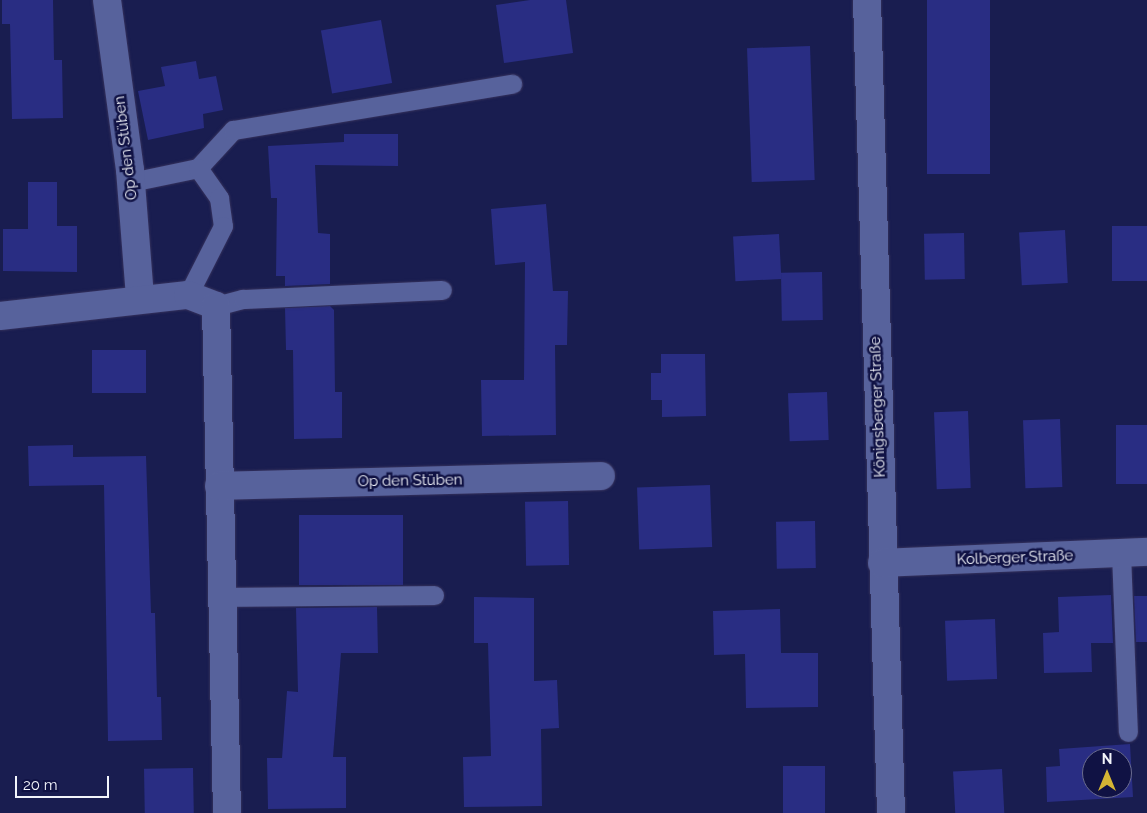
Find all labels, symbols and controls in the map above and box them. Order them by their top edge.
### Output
street label: Op den Stüben [111,95,141,201]
street label: Königsberger Straße [867,336,889,478]
street label: Op den Stüben [357,471,463,491]
street label: Kolberger Straße [956,547,1074,569]
north arrow [1082,748,1132,798]
text: N [1102,751,1112,767]
scale bar [18,766,111,798]
text: 20 m [23,776,58,794]

